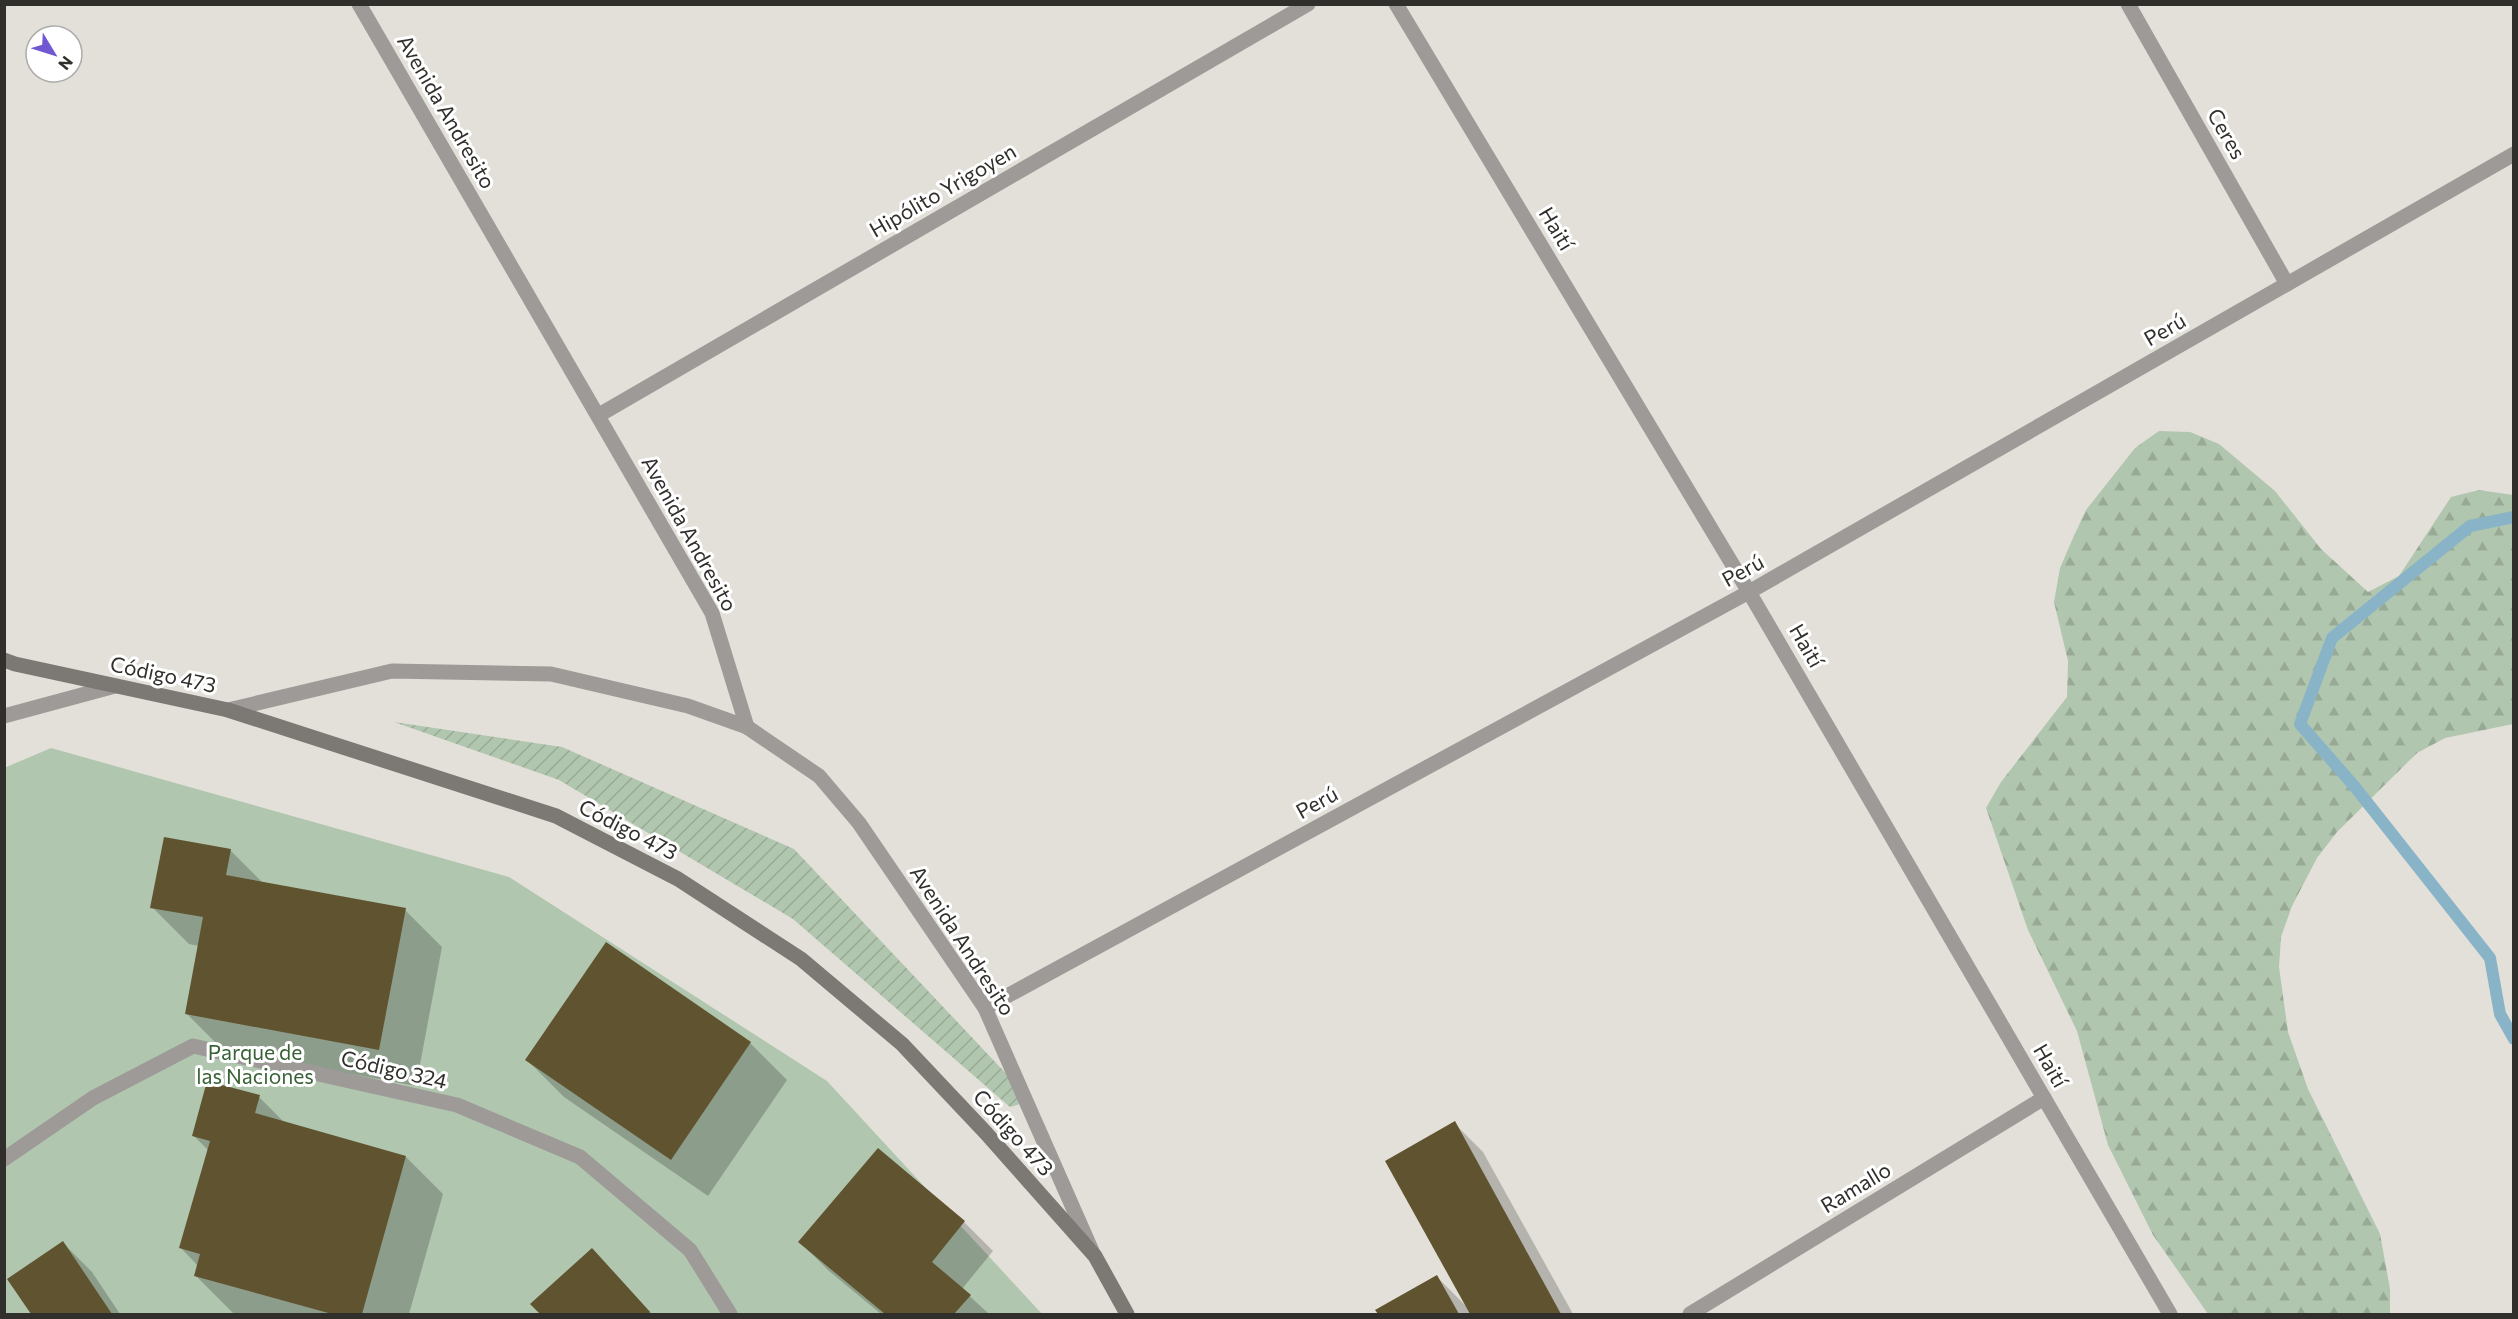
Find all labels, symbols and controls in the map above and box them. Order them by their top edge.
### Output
north arrow [24,24,84,84]
street label: Avenida Andresito [393,30,501,193]
text: N [55,53,77,74]
street label: Ceres [2203,104,2252,163]
street label: Hipólito Yrigoyen [865,138,1020,242]
street label: Haití [1535,202,1580,255]
street label: Perú [2139,307,2190,351]
street label: Avenida Andresito [637,451,743,615]
street label: Perú [1717,548,1768,591]
street label: Haití [1785,619,1830,672]
street label: Código 473 [108,650,218,697]
street label: Perú [1291,780,1342,823]
street label: Código 473 [575,793,682,864]
street label: Avenida Andresito [906,861,1021,1020]
park label: Parque de las Naciones [196,1039,314,1088]
street label: Haití [2029,1039,2074,1092]
street label: Código 324 [339,1044,450,1093]
street label: Código 473 [969,1084,1059,1180]
street label: Ramallo [1816,1156,1895,1217]

